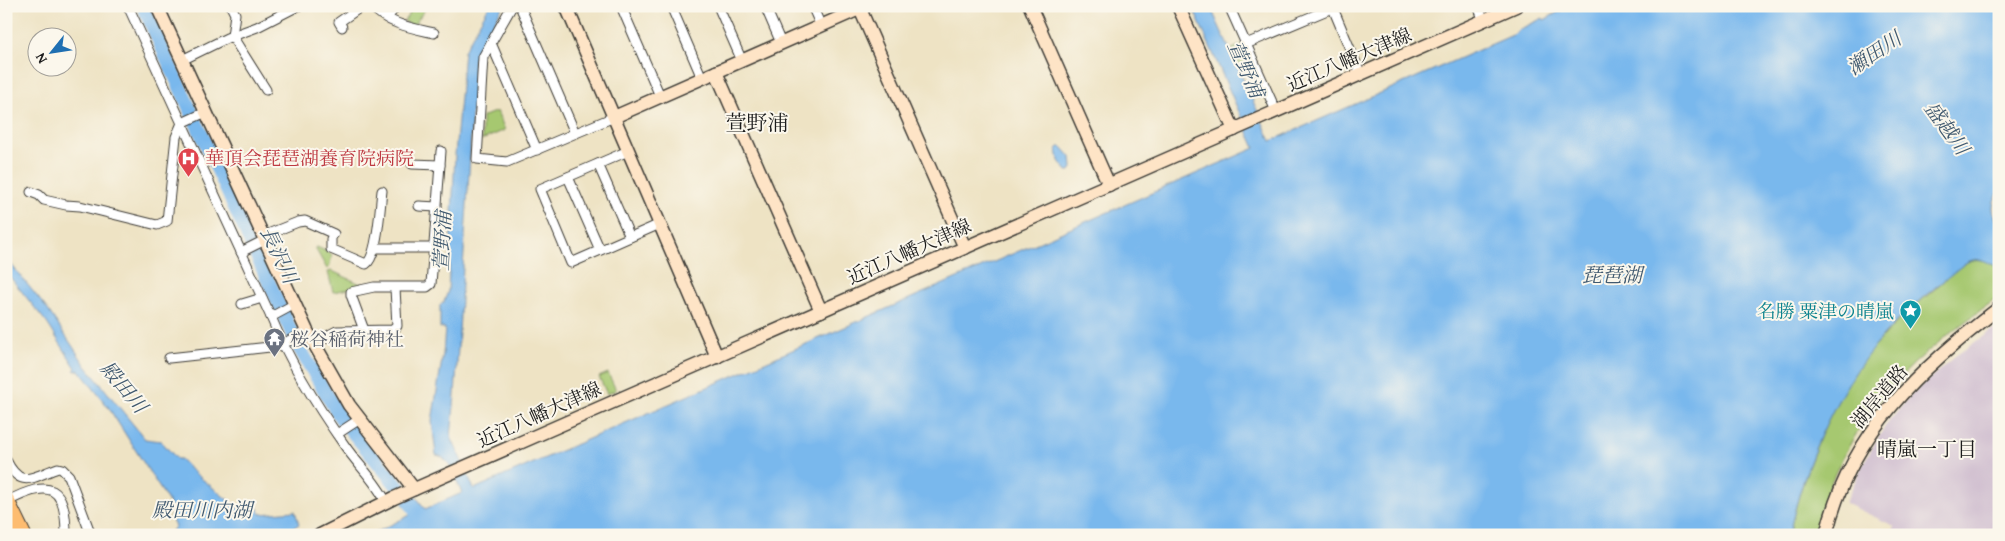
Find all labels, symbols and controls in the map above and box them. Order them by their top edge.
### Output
street label: 近江八幡大津線 [1282,20,1416,98]
water label: 瀬田川 [1841,23,1908,81]
north arrow [28,28,78,78]
water label: 萱野浦 [1221,35,1273,105]
text: N [29,49,52,68]
water label: 盛越川 [1918,95,1978,162]
district label: 萱野浦 [726,107,789,138]
place label: 華頂会琵琶湖養育院病院 [205,144,414,172]
hospital icon: 華頂会琵琶湖養育院病院 [177,146,201,177]
water label: 萱野浦 [425,207,458,272]
street label: 近江八幡大津線 [843,211,975,291]
water label: 長沢川 [254,221,306,290]
water label: 琵琶湖 [1582,260,1645,289]
place label: 名勝 粟津の晴嵐 [1757,297,1894,325]
place icon: 名勝 粟津の晴嵐 [1898,299,1922,330]
place label: 桜谷稲荷神社 [290,325,404,353]
temple icon: 桜谷稲荷神社 [262,327,286,358]
water label: 殿田川 [94,354,156,421]
street label: 湖岸道路 [1844,358,1914,434]
street label: 近江八幡大津線 [473,374,605,454]
district label: 晴嵐一丁目 [1877,434,1977,463]
water label: 殿田川内湖 [152,495,255,524]

